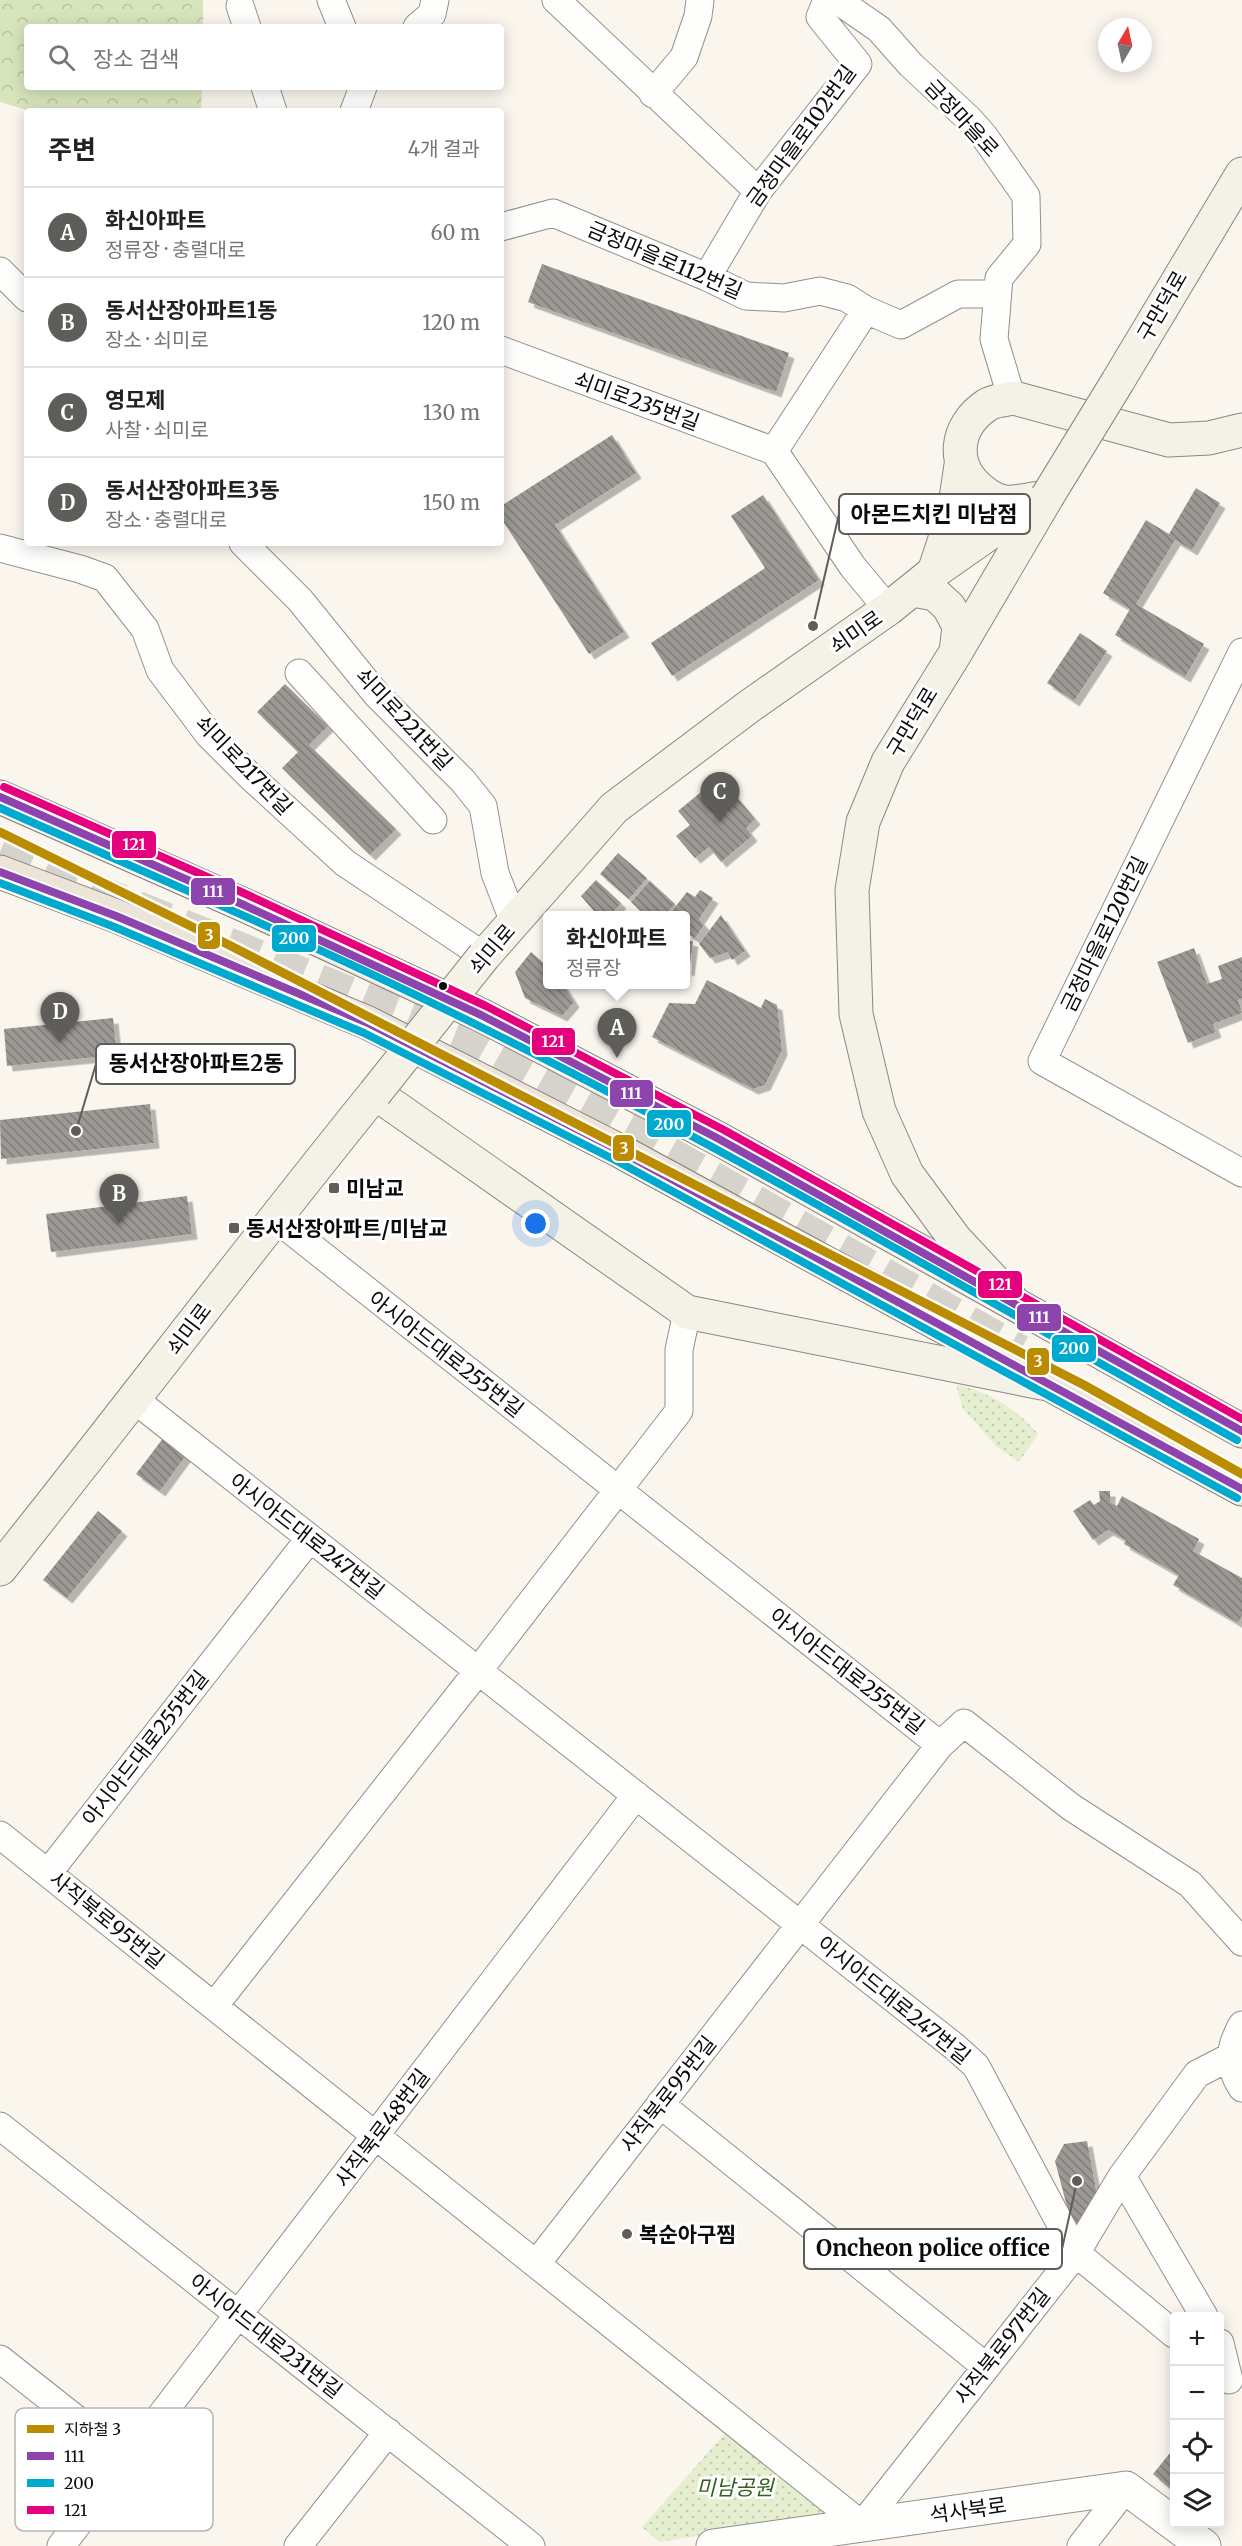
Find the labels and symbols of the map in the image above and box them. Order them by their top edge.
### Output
north arrow [1098,18,1152,72]
street label: 금정마을로102번길 [740,60,862,212]
street label: 금정마을로 [919,73,1005,163]
street label: 금정마을로112번길 [583,215,747,305]
street label: 구만덕로 [1131,266,1193,346]
street label: 쇠미로235번길 [571,366,703,436]
callout: 아몬드치킨 미남점 [839,494,1030,534]
text: 아몬드치킨 미남점 [850,500,1018,528]
street label: 쇠미로 [825,604,887,660]
street label: 쇠미로221번길 [350,662,458,776]
street label: 구만덕로 [881,682,943,762]
street label: 쇠미로217번길 [190,709,298,821]
pin: C [700,772,740,822]
line badge: 121 [111,830,157,859]
text: 121 [122,834,146,854]
street label: 금정마을로120번길 [1055,852,1153,1016]
line badge: 111 [190,877,236,906]
text: 111 [202,881,224,901]
street label: 쇠미로 [463,918,521,980]
line badge: 3 [197,921,221,950]
line badge: 200 [271,924,317,953]
text: 3 [204,925,214,945]
text: 200 [279,928,309,948]
unlabelled marker [437,980,449,992]
pin: D [40,992,80,1042]
pin: A [598,1008,636,1058]
line badge: 121 [531,1027,576,1056]
text: 121 [541,1031,565,1051]
callout: 동서산장아파트2동 [96,1044,295,1084]
text: 동서산장아파트2동 [109,1049,283,1077]
line badge: 111 [609,1079,654,1108]
text: 111 [620,1083,642,1103]
line badge: 200 [646,1109,692,1138]
text: 200 [654,1114,684,1134]
line badge: 3 [612,1134,635,1162]
text: 3 [619,1138,629,1158]
pin: B [100,1174,138,1224]
place label: 미남교 [346,1175,404,1202]
marker: 미남교 [327,1181,341,1195]
your location [521,1209,550,1238]
place label: 동서산장아파트/미남교 [246,1215,448,1242]
marker: 동서산장아파트/미남교 [227,1221,241,1235]
line badge: 121 [977,1270,1023,1299]
text: 121 [988,1274,1012,1294]
street label: 아시아드대로255번길 [363,1285,529,1423]
street label: 쇠미로 [161,1298,217,1360]
line badge: 111 [1016,1303,1062,1332]
text: 111 [1028,1307,1050,1327]
line badge: 200 [1051,1334,1097,1363]
text: 200 [1059,1338,1089,1358]
line badge: 3 [1026,1347,1050,1376]
text: 3 [1033,1351,1043,1371]
street label: 아시아드대로247번길 [224,1467,390,1605]
street label: 아시아드대로255번길 [764,1602,930,1740]
street label: 아시아드대로255번길 [76,1665,214,1831]
street label: 사직북로95번길 [44,1865,170,1975]
street label: 아시아드대로247번길 [812,1930,976,2070]
street label: 사직북로95번길 [614,2030,722,2158]
street label: 사직북로48번길 [329,2063,435,2193]
place label: 복순아구찜 [639,2221,736,2248]
marker: 복순아구찜 [620,2227,634,2241]
callout: Oncheon police office [804,2229,1062,2269]
text: Oncheon police office [816,2234,1050,2262]
street label: 아시아드대로231번길 [184,2268,348,2404]
street label: 사직북로97번길 [948,2282,1056,2410]
legend [15,2408,213,2531]
text: 지하철 3 [64,2419,121,2439]
text: 111 [64,2446,85,2466]
text: 200 [64,2473,94,2493]
park label: 미남공원 [696,2474,775,2501]
street label: 석사북로 [928,2491,1008,2529]
text: 121 [64,2500,87,2520]

